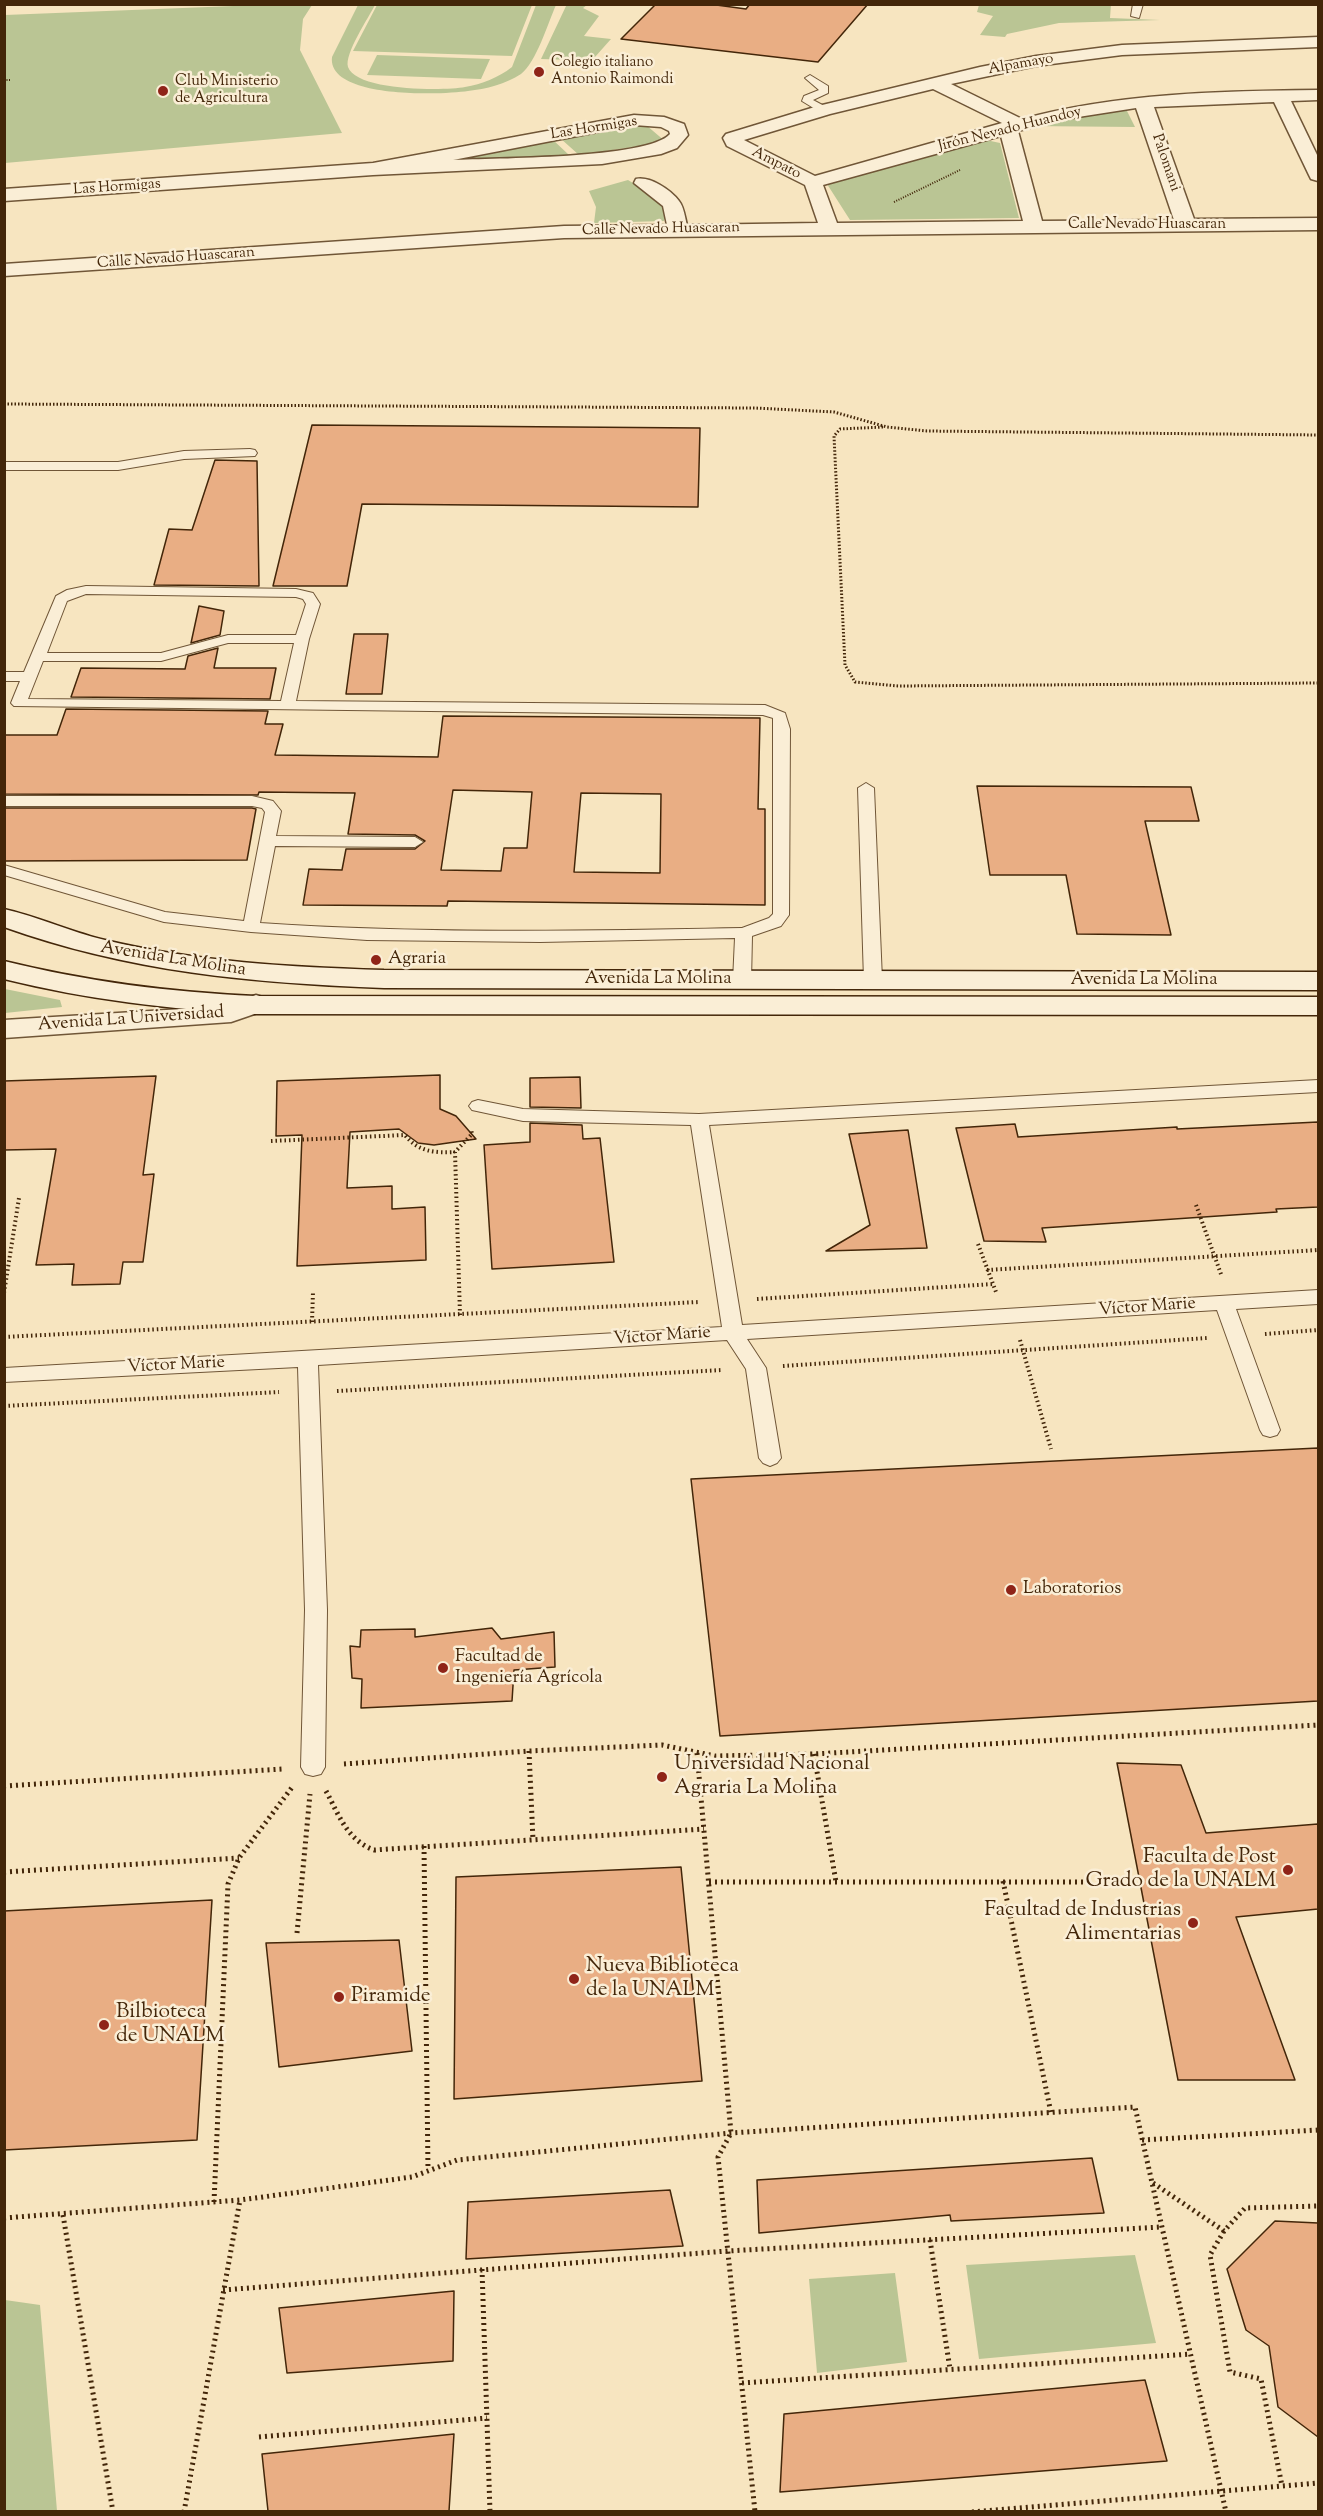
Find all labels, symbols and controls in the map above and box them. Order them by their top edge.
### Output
street label: Alpamayo [987,50,1055,80]
place label: Colegio italiano Antonio Raimondi [551,54,674,89]
marker: Colegio italiano Antonio Raimondi [532,65,546,79]
place label: Club Ministerio de Agricultura [175,73,278,108]
marker: Club Ministerio de Agricultura [156,84,170,98]
street label: Jirón Nevado Huandoy [937,103,1083,157]
street label: Las Hormigas [549,113,639,145]
street label: Palomani [1147,132,1183,194]
street label: Ampato [748,144,804,184]
street label: Las Hormigas [73,176,161,200]
street label: Calle Nevado Huascaran [1068,216,1226,234]
street label: Calle Nevado Huascaran [582,220,740,240]
street label: Calle Nevado Huascaran [96,245,256,273]
street label: Avenida La Molina [99,938,247,982]
place label: Agraria [388,949,446,971]
marker: Agraria [369,953,383,967]
street label: Avenida La Molina [585,969,731,991]
street label: Avenida La Molina [1071,970,1217,992]
street label: Avenida La Universidad [37,1003,225,1037]
street label: Víctor Marie [1097,1294,1197,1322]
street label: Víctor Marie [612,1323,712,1351]
street label: Víctor Marie [127,1353,225,1379]
place label: Laboratorios [1023,1579,1121,1601]
marker: Laboratorios [1004,1583,1018,1597]
place label: Facultad de Ingeniería Agrícola [455,1647,603,1690]
marker: Facultad de Ingeniería Agrícola [436,1661,450,1675]
place label: Universidad Nacional Agraria La Molina [674,1752,870,1802]
marker: Universidad Nacional Agraria La Molina [655,1770,669,1784]
place label: Faculta de Post Grado de la UNALM [1085,1845,1276,1895]
marker: Faculta de Post Grado de la UNALM [1281,1863,1295,1877]
place label: Facultad de Industrias Alimentarias [984,1898,1181,1948]
marker: Facultad de Industrias Alimentarias [1186,1916,1200,1930]
place label: Nueva Biblioteca de la UNALM [586,1954,739,2004]
marker: Nueva Biblioteca de la UNALM [567,1972,581,1986]
place label: Piramide [351,1984,431,2010]
marker: Piramide [332,1990,346,2004]
place label: Bilbioteca de UNALM [116,2000,225,2050]
marker: Bilbioteca de UNALM [97,2018,111,2032]

